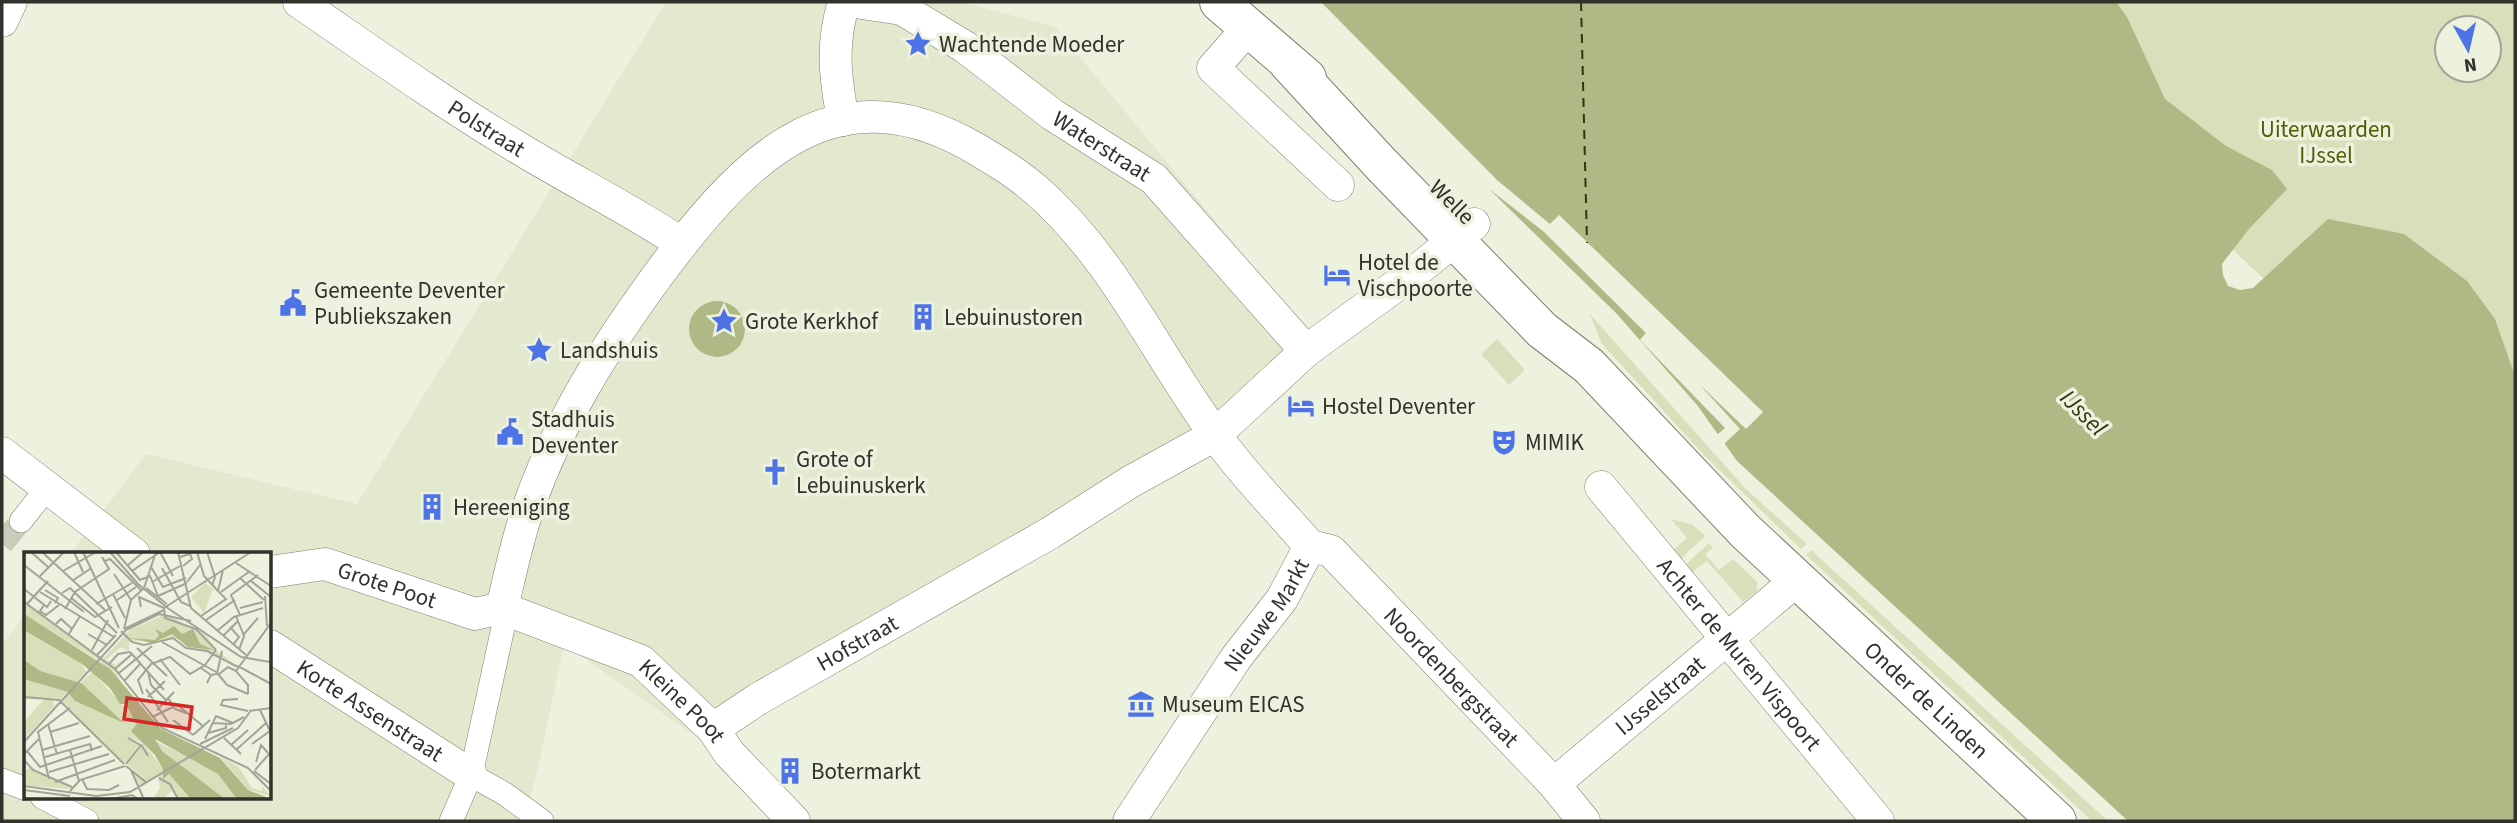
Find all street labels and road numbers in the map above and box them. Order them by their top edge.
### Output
street label: Polstraat [441,91,532,165]
street label: Waterstraat [1046,102,1158,190]
street label: Welle [1422,172,1482,232]
street label: Achter de Muren Vispoort [1650,550,1830,758]
street label: Nieuwe Markt [1215,552,1317,678]
street label: Grote Poot [333,553,441,617]
street label: Noordenbergstraat [1376,600,1527,755]
street label: Hofstraat [810,606,904,679]
street label: Onder de Linden [1857,634,1996,766]
street label: IJsselstraat [1607,648,1712,743]
street label: Korte Assenstraat [290,651,450,770]
street label: Kleine Poot [631,651,734,749]

